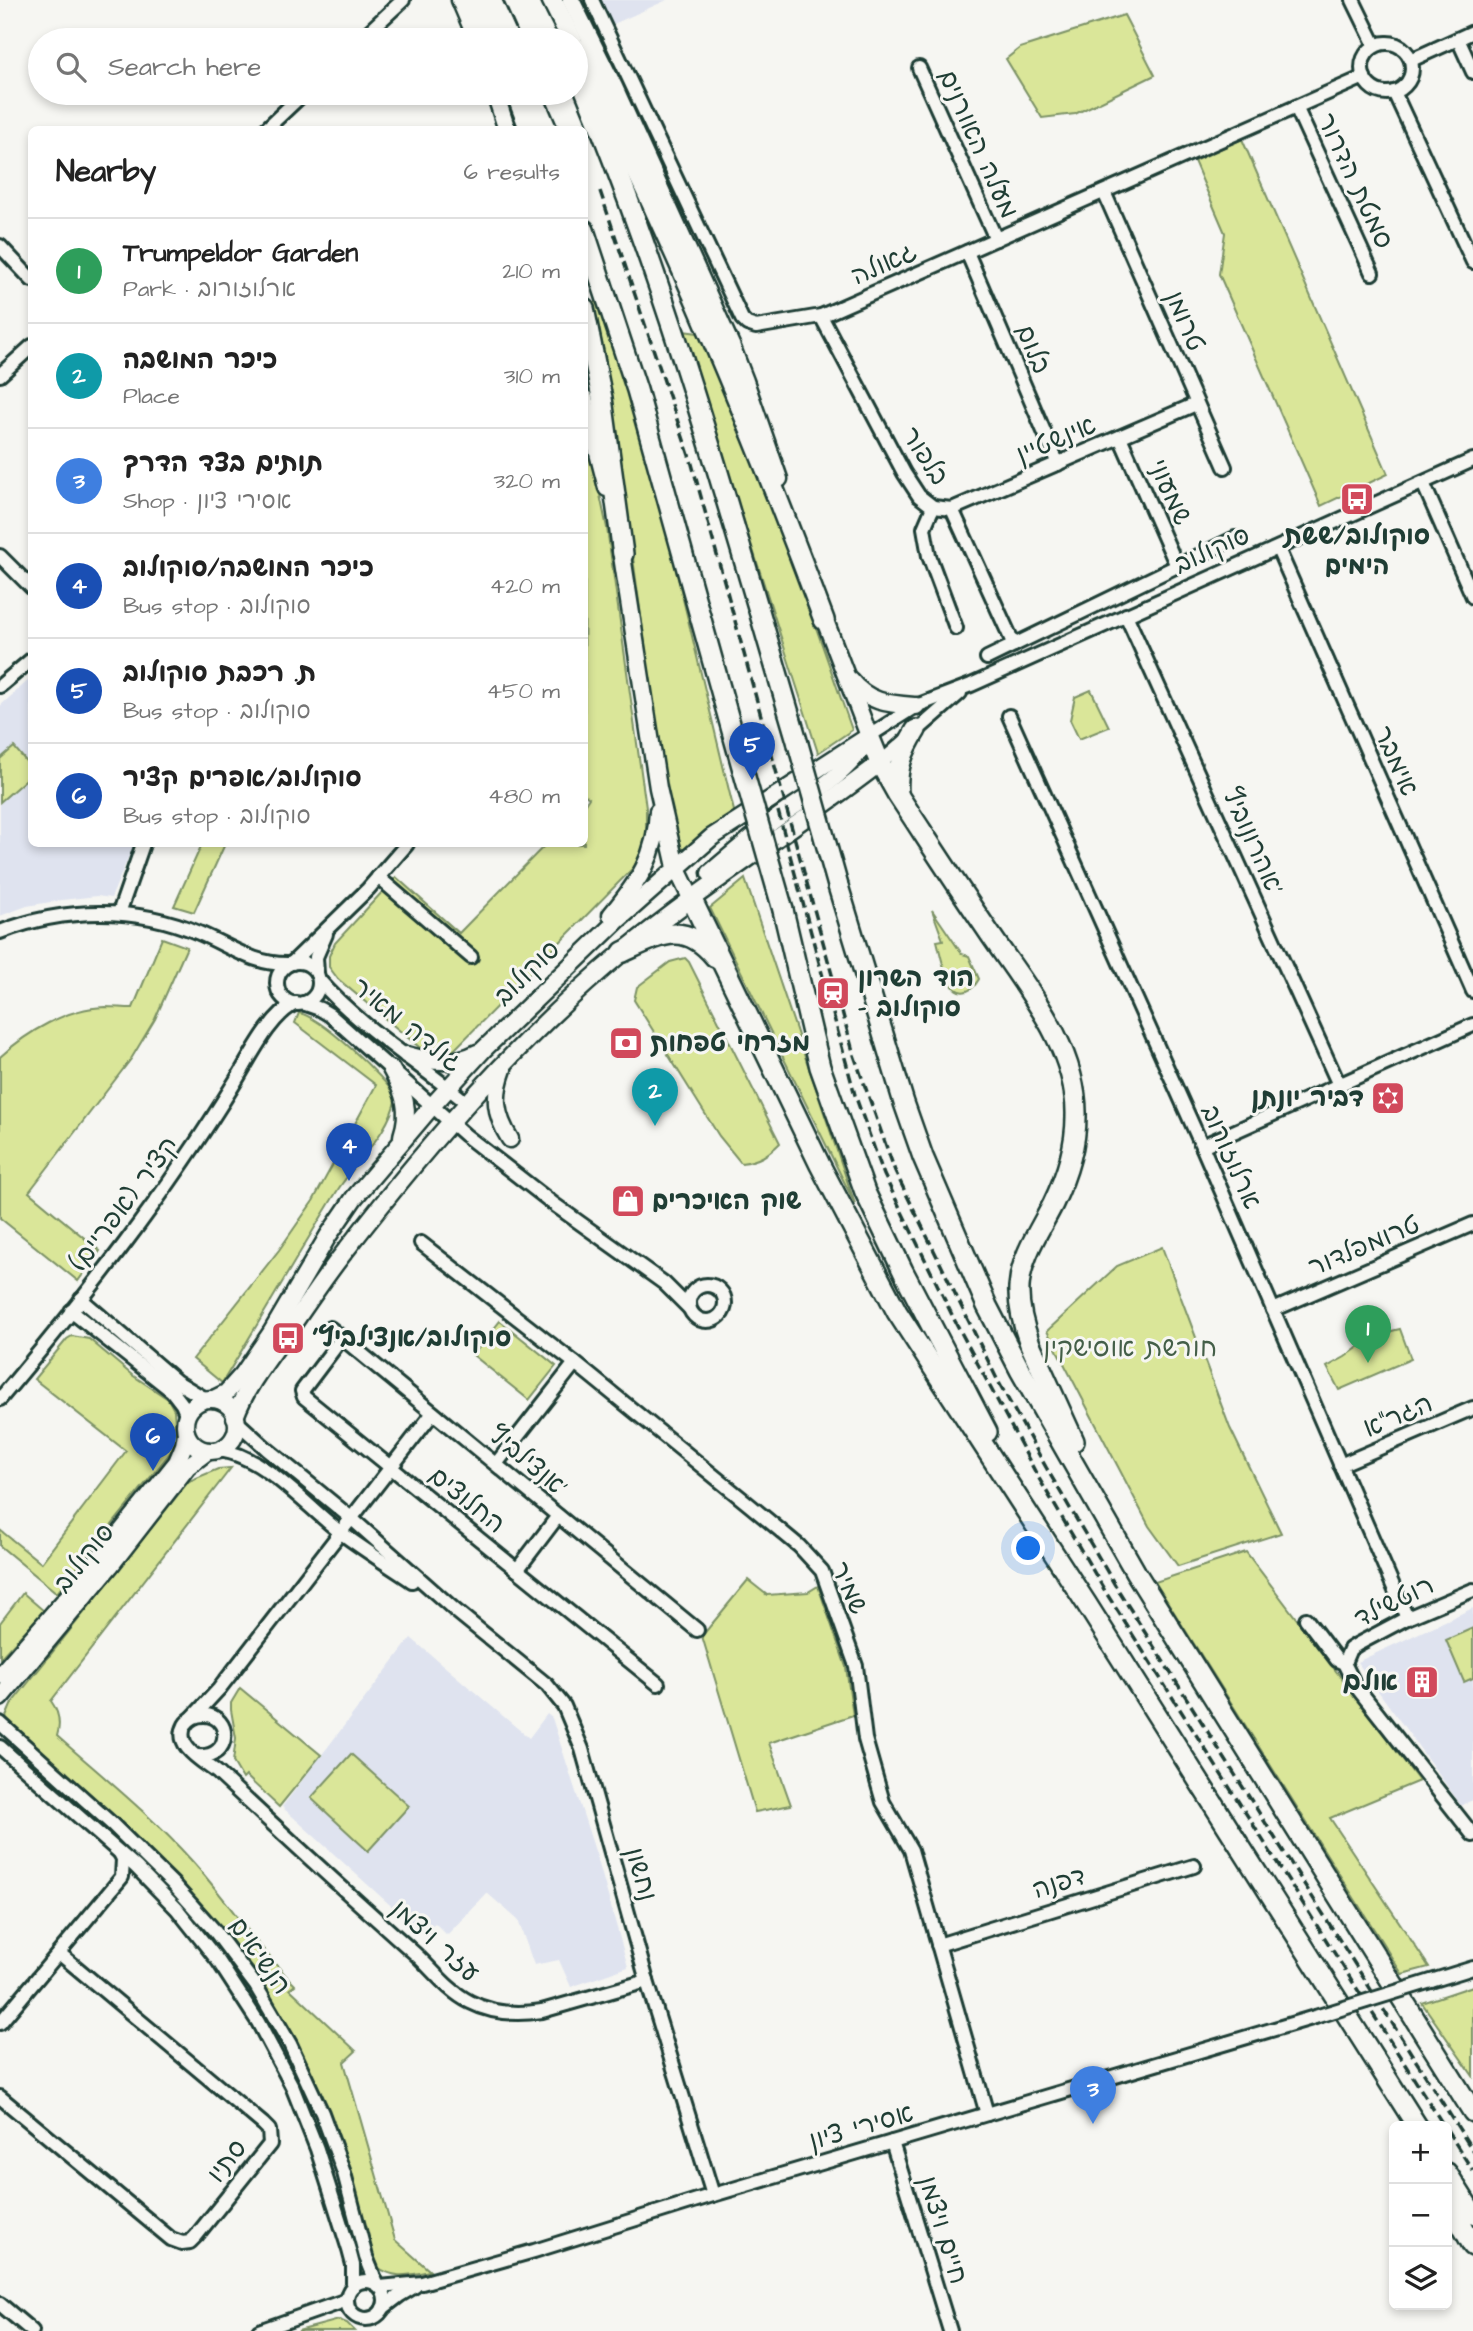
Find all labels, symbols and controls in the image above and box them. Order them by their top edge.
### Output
search box [28,28,588,105]
icon: search [52,48,90,86]
text: Search here [108,49,261,85]
street label: מעלה האורנים [929,64,1027,224]
street label: סמטת הדרור [1308,107,1402,255]
text: Nearby [56,151,156,193]
text: 6 results [464,156,560,188]
street label: גאולה [845,234,923,294]
text: Trumpeldor Garden [123,235,358,271]
text: 1 [78,255,80,287]
text: 210 m [502,255,560,287]
text: Park · ארלוזורוב [123,273,296,305]
street label: טרומן [1156,285,1214,357]
street label: בלום [1007,319,1059,379]
text: כיכר המושבה [123,342,277,378]
text: 2 [72,360,86,392]
text: 310 m [504,360,560,392]
text: Place [123,380,180,412]
street label: אינשטיין [1010,407,1102,473]
street label: בלפור [893,420,957,492]
text: תותים בצד הדרך [123,445,323,481]
street label: שמעוני [1140,453,1200,531]
text: 3 [73,465,85,497]
text: 320 m [494,465,560,497]
bus stop icon: סוקולוב/ששת הימים [1338,480,1376,518]
text: Shop · אסירי ציון [123,485,291,517]
street label: סוקולוב [1168,517,1256,583]
place label: סוקולוב/ששת הימים [1282,518,1430,584]
text: כיכר המושבה/סוקולוב [123,550,374,586]
text: 4 [71,570,87,602]
text: 420 m [490,570,560,602]
text: Bus stop · סוקולוב [123,590,310,622]
text: ת. רכבת סוקולוב [123,655,316,691]
text: 5 [71,675,87,707]
text: 450 m [486,675,560,707]
text: Bus stop · סוקולוב [123,695,310,727]
street label: אימבר [1365,720,1427,802]
pin: 5 [729,722,775,780]
text: סוקולוב/אפרים קציר [123,760,361,796]
text: 6 [72,780,86,812]
text: 480 m [488,780,560,812]
street label: אהרונוביץ' [1213,782,1293,900]
text: Bus stop · סוקולוב [123,800,310,832]
street label: סוקולוב [486,932,568,1014]
place label: הוד השרון - סוקולוב [858,960,974,1026]
street label: גולדה מאיר [344,969,470,1081]
station icon: הוד השרון - סוקולוב [814,974,852,1012]
bank icon: מזרחי טפחות [607,1024,645,1062]
place label: מזרחי טפחות [650,1025,810,1061]
pin: 2 [632,1068,678,1126]
synagogue icon: דביר יונתן [1369,1079,1407,1117]
place label: דביר יונתן [1251,1080,1364,1116]
street label: ארלוזורוב [1192,1099,1270,1215]
pin: 4 [326,1123,372,1181]
street label: קציר (אפריים) [61,1129,187,1279]
shop icon: שוק האיכרים [609,1182,647,1220]
place label: שוק האיכרים [652,1183,802,1219]
street label: טרומפלדור [1303,1206,1425,1286]
pin: 1 [1345,1305,1391,1363]
bus stop icon: סוקולוב/אנצילביץ׳ [269,1319,307,1357]
place label: סוקולוב/אנצילביץ׳ [312,1320,511,1356]
park label: חורשת אוסישקין [1043,1330,1217,1366]
street label: הגר"א [1358,1385,1438,1447]
pin: 6 [130,1413,176,1471]
street label: אנצילביץ' [481,1417,575,1505]
street label: החלוצים [421,1458,513,1542]
street label: סוקולוב [45,1516,123,1600]
your location [1011,1531,1045,1565]
street label: שמיר [822,1556,876,1620]
street label: רוטשילד [1348,1567,1440,1637]
building icon: אולם [1403,1663,1441,1701]
place label: אולם [1343,1664,1398,1700]
street label: נחשון [616,1843,666,1905]
street label: דפנה [1028,1858,1090,1908]
street label: עזר ויצמן [383,1891,487,1991]
street label: הנשיאים [220,1910,300,2002]
pin: 3 [1070,2066,1116,2124]
street label: אסירי ציון [805,2095,917,2159]
map controls [1389,2121,1452,2310]
button: + [1389,2121,1452,2184]
street label: סתיו [199,2132,255,2190]
street label: חיים ויצמן [909,2171,977,2289]
button: − [1389,2184,1452,2247]
button: layers [1389,2247,1452,2310]

